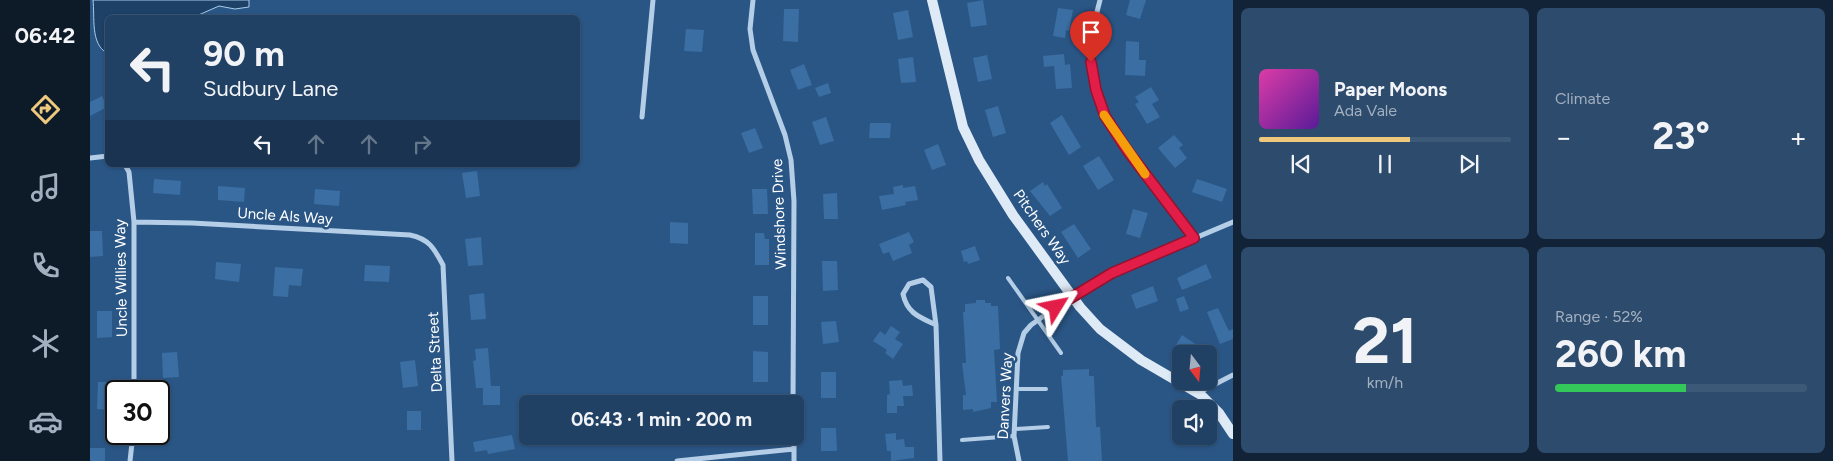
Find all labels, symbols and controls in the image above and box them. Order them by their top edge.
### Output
pin [1070,11,1112,62]
icon: arrive [1077,18,1105,46]
text: 06:42 [15,22,75,49]
text: 90 m [203,33,285,75]
icon: left [120,35,185,100]
text: Sudbury Lane [203,75,338,102]
text: Paper Moons [1334,78,1447,101]
text: Climate [1555,89,1610,108]
icon: directions [28,92,63,127]
text: Ada Vale [1334,101,1397,120]
text: 23° [1652,113,1710,159]
text: − [1555,120,1572,154]
text: + [1790,120,1807,154]
icon: left [249,130,277,158]
icon: ahead [302,130,330,158]
icon: ahead [355,130,383,158]
icon: right [408,130,436,158]
icon: previous [1287,150,1315,178]
icon: pause [1371,150,1399,178]
icon: next [1455,150,1483,178]
street label: Windshore Drive [768,158,790,270]
icon: music [28,170,63,205]
street label: Pitchers Way [1010,186,1075,268]
street label: Uncle Als Way [237,204,333,228]
street label: Uncle Willies Way [111,219,131,337]
icon: phone [28,248,63,283]
position arrow [1029,280,1081,332]
text: 21 [1352,301,1418,379]
text: Range · 52% [1555,307,1643,326]
street label: Delta Street [424,311,446,393]
icon: climate [28,326,63,361]
text: 260 km [1555,331,1686,377]
north arrow [1172,345,1218,390]
map controls [1172,345,1217,445]
street label: Danvers Way [994,352,1016,440]
text: km/h [1367,373,1403,392]
speed limit sign: 30 [105,380,170,445]
button: sound [1172,400,1217,445]
icon: car [28,404,63,439]
text: 06:43 · 1 min · 200 m [571,408,752,431]

